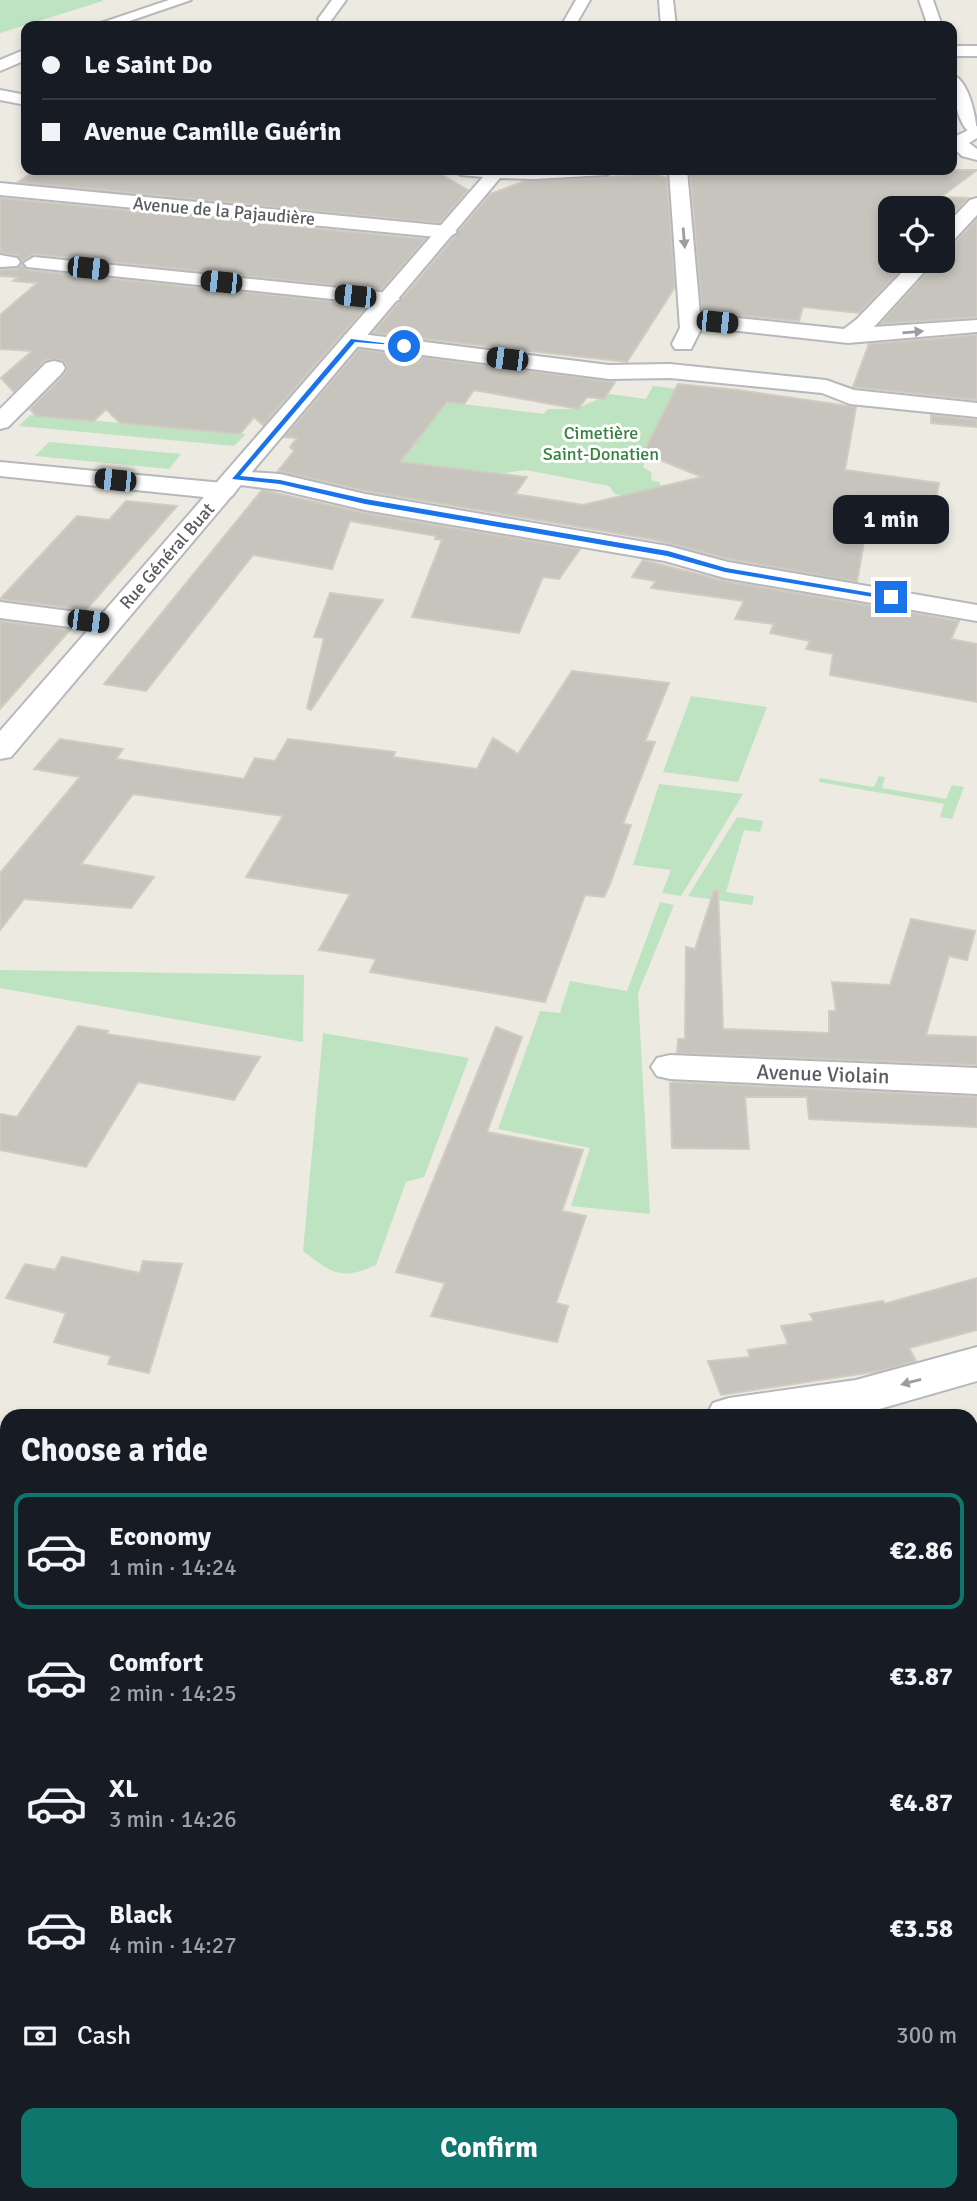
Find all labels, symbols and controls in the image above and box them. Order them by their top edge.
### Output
text: Le Saint Do [84,49,212,81]
text: Avenue Camille Guérin [84,116,342,148]
street label: Avenue de la Pajaudière [132,192,316,230]
map controls [878,196,955,273]
button: locate [878,196,955,273]
one-way arrow [679,227,690,249]
car [67,255,110,281]
car [200,269,243,295]
car [334,283,377,309]
car [696,309,739,335]
one-way arrow [902,326,924,337]
route start [388,330,420,362]
car [485,346,530,372]
park label: Cimetière Saint-Donatien [543,422,659,465]
car [94,467,137,493]
callout: 1 min [833,496,949,544]
street label: Rue Général Buat [115,498,219,614]
text: 1 min [863,505,919,534]
route end [875,581,907,613]
car [66,608,111,634]
street label: Avenue Violain [756,1059,890,1089]
one-way arrow [900,1378,921,1388]
text: Choose a ride [21,1431,208,1470]
icon: car [25,1520,88,1583]
text: Economy [109,1521,211,1553]
text: €2.86 [889,1535,953,1567]
text: 1 min · 14:24 [109,1553,237,1582]
icon: car [25,1646,88,1709]
text: Comfort [109,1647,203,1679]
text: €3.87 [889,1661,953,1693]
text: 2 min · 14:25 [109,1679,237,1708]
icon: car [25,1772,88,1835]
text: XL [109,1773,139,1805]
text: €4.87 [889,1787,953,1819]
text: 3 min · 14:26 [109,1805,237,1834]
icon: car [25,1898,88,1961]
text: Black [109,1899,172,1931]
text: €3.58 [889,1913,953,1945]
text: 4 min · 14:27 [109,1931,237,1960]
icon: cash [21,2017,59,2055]
text: Cash [77,2020,131,2052]
text: 300 m [896,2021,957,2050]
button: Confirm [21,2108,957,2188]

